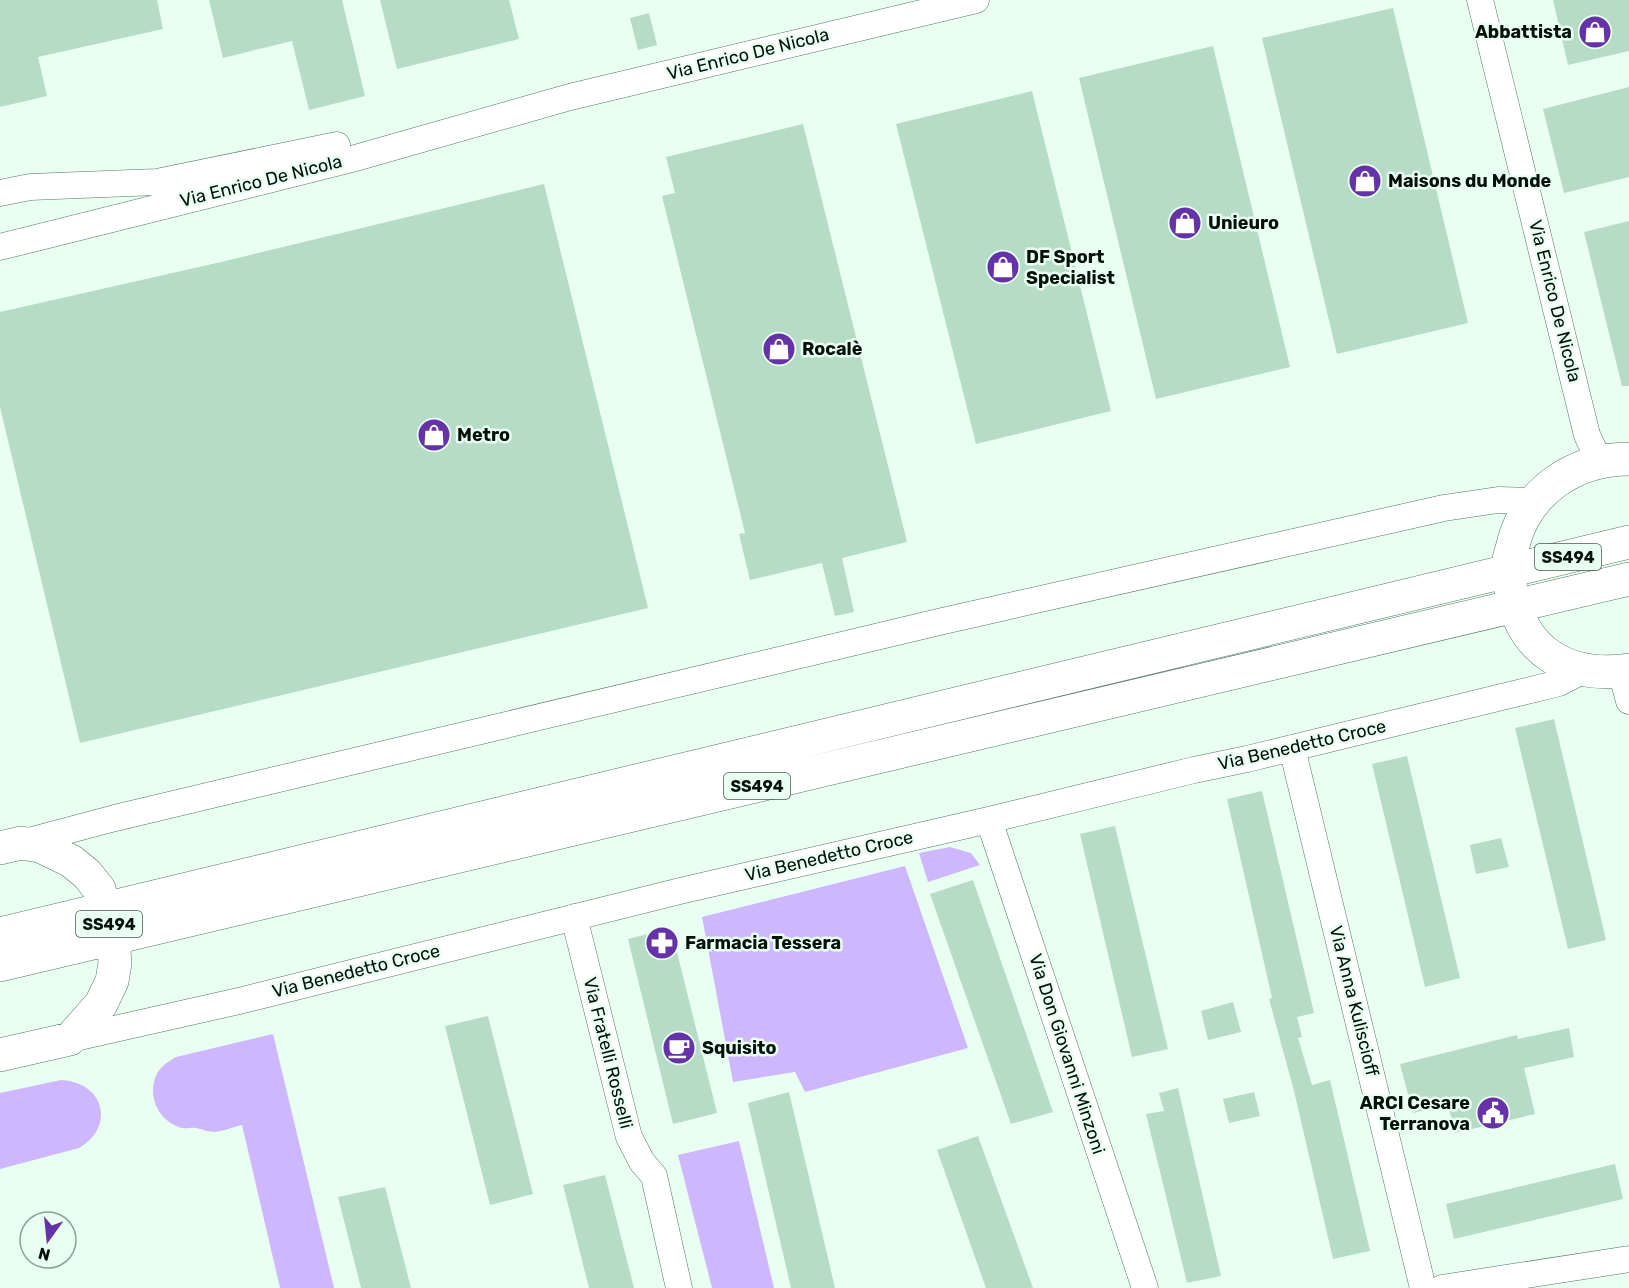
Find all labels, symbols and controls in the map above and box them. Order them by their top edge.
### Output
shop icon: Abbattista [1577,14,1613,50]
place label: Abbattista [1475,21,1572,43]
street label: Via Enrico De Nicola [665,23,831,85]
street label: Via Enrico De Nicola [178,150,344,212]
shop icon: Maisons du Monde [1347,163,1383,199]
place label: Maisons du Monde [1388,170,1552,192]
shop icon: Unieuro [1167,205,1203,241]
place label: Unieuro [1208,212,1279,234]
street label: Via Enrico De Nicola [1524,218,1586,384]
place label: DF Sport Specialist [1026,246,1115,289]
shop icon: DF Sport Specialist [985,249,1021,285]
shop icon: Rocalè [761,331,797,367]
place label: Rocalè [802,338,863,360]
shop icon: Metro [416,417,452,453]
place label: Metro [457,424,510,446]
road number: SS494 [1535,544,1601,570]
street label: Via Benedetto Croce [1216,715,1388,775]
road number: SS494 [724,773,790,799]
street label: Via Benedetto Croce [743,826,915,886]
road number: SS494 [76,911,142,937]
street label: Via Anna Kuliscioff [1325,923,1383,1079]
pharmacy icon: Farmacia Tessera [644,925,680,961]
place label: Farmacia Tessera [685,932,841,954]
street label: Via Benedetto Croce [270,940,442,1002]
street label: Via Don Giovanni Minzoni [1024,951,1110,1157]
street label: Via Fratelli Rosselli [579,975,637,1131]
cafe icon: Squisito [661,1030,697,1066]
place label: Squisito [702,1037,776,1059]
place label: ARCI Cesare Terranova [1360,1092,1470,1135]
public building icon: ARCI Cesare Terranova [1475,1095,1511,1131]
north arrow [18,1210,78,1270]
text: N [36,1243,52,1265]

